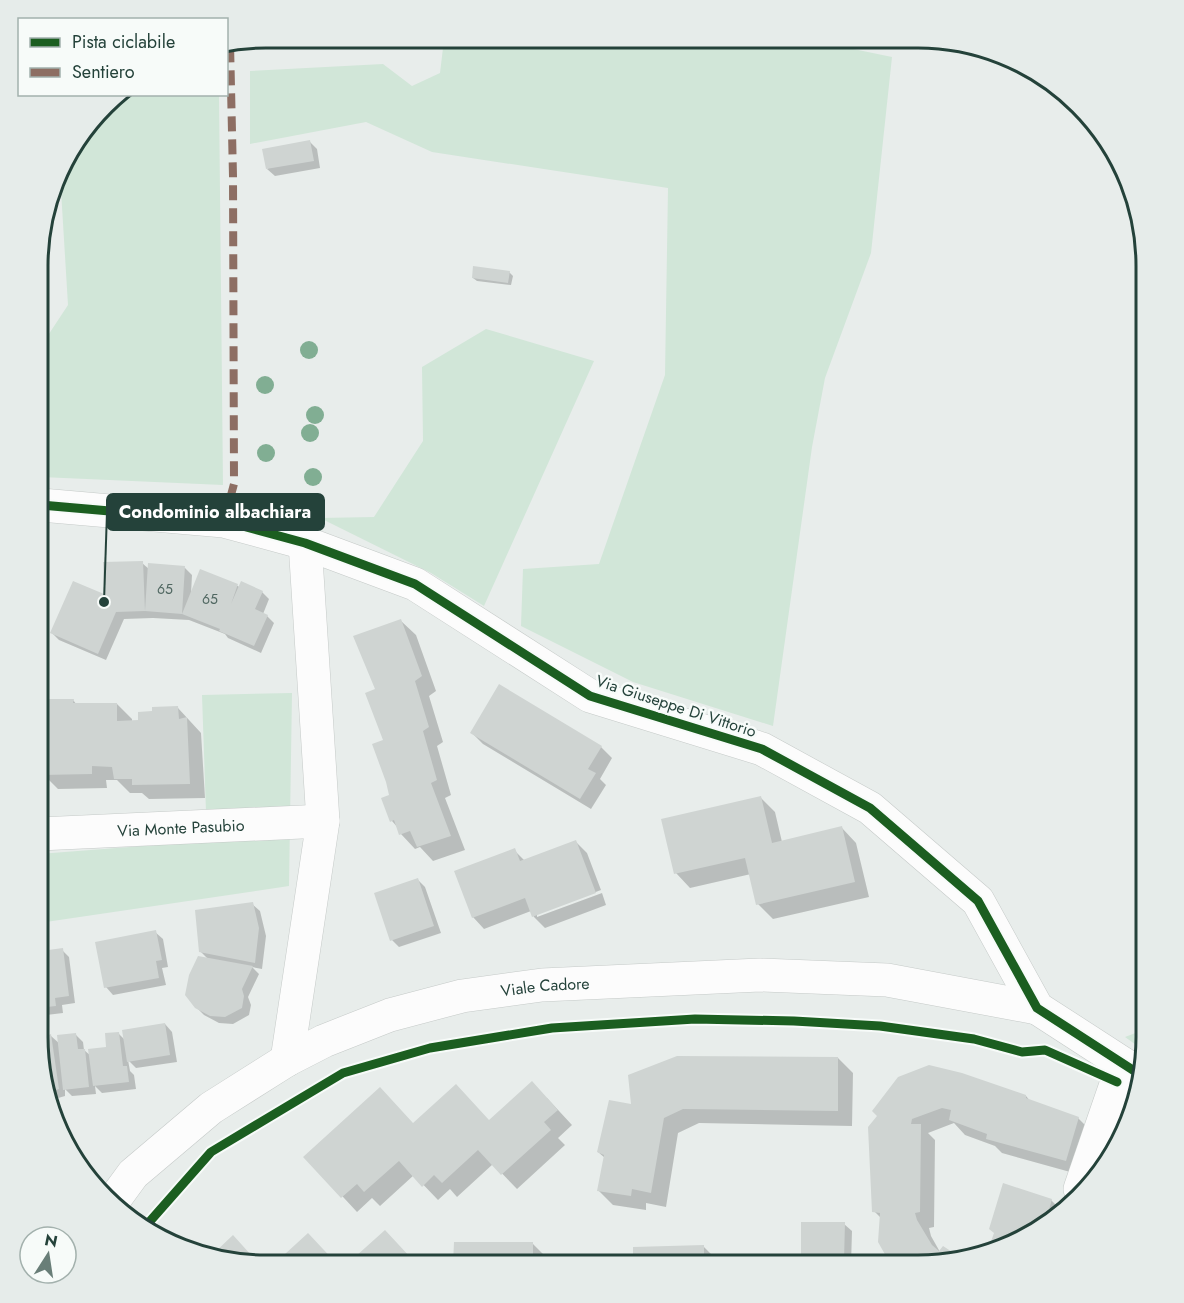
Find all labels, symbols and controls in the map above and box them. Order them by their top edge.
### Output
legend [18,18,228,96]
text: Pista ciclabile [72,29,175,55]
text: Sentiero [72,59,135,85]
callout: Condominio albachiara [107,494,324,530]
text: Condominio albachiara [119,499,311,525]
house number: 65 [157,579,173,599]
house number: 65 [202,589,218,609]
street label: Via Giuseppe Di Vittorio [593,669,759,743]
street label: Via Monte Pasubio [117,813,245,842]
street label: Viale Cadore [499,971,590,1002]
north arrow [18,1225,78,1285]
text: N [42,1228,60,1253]

